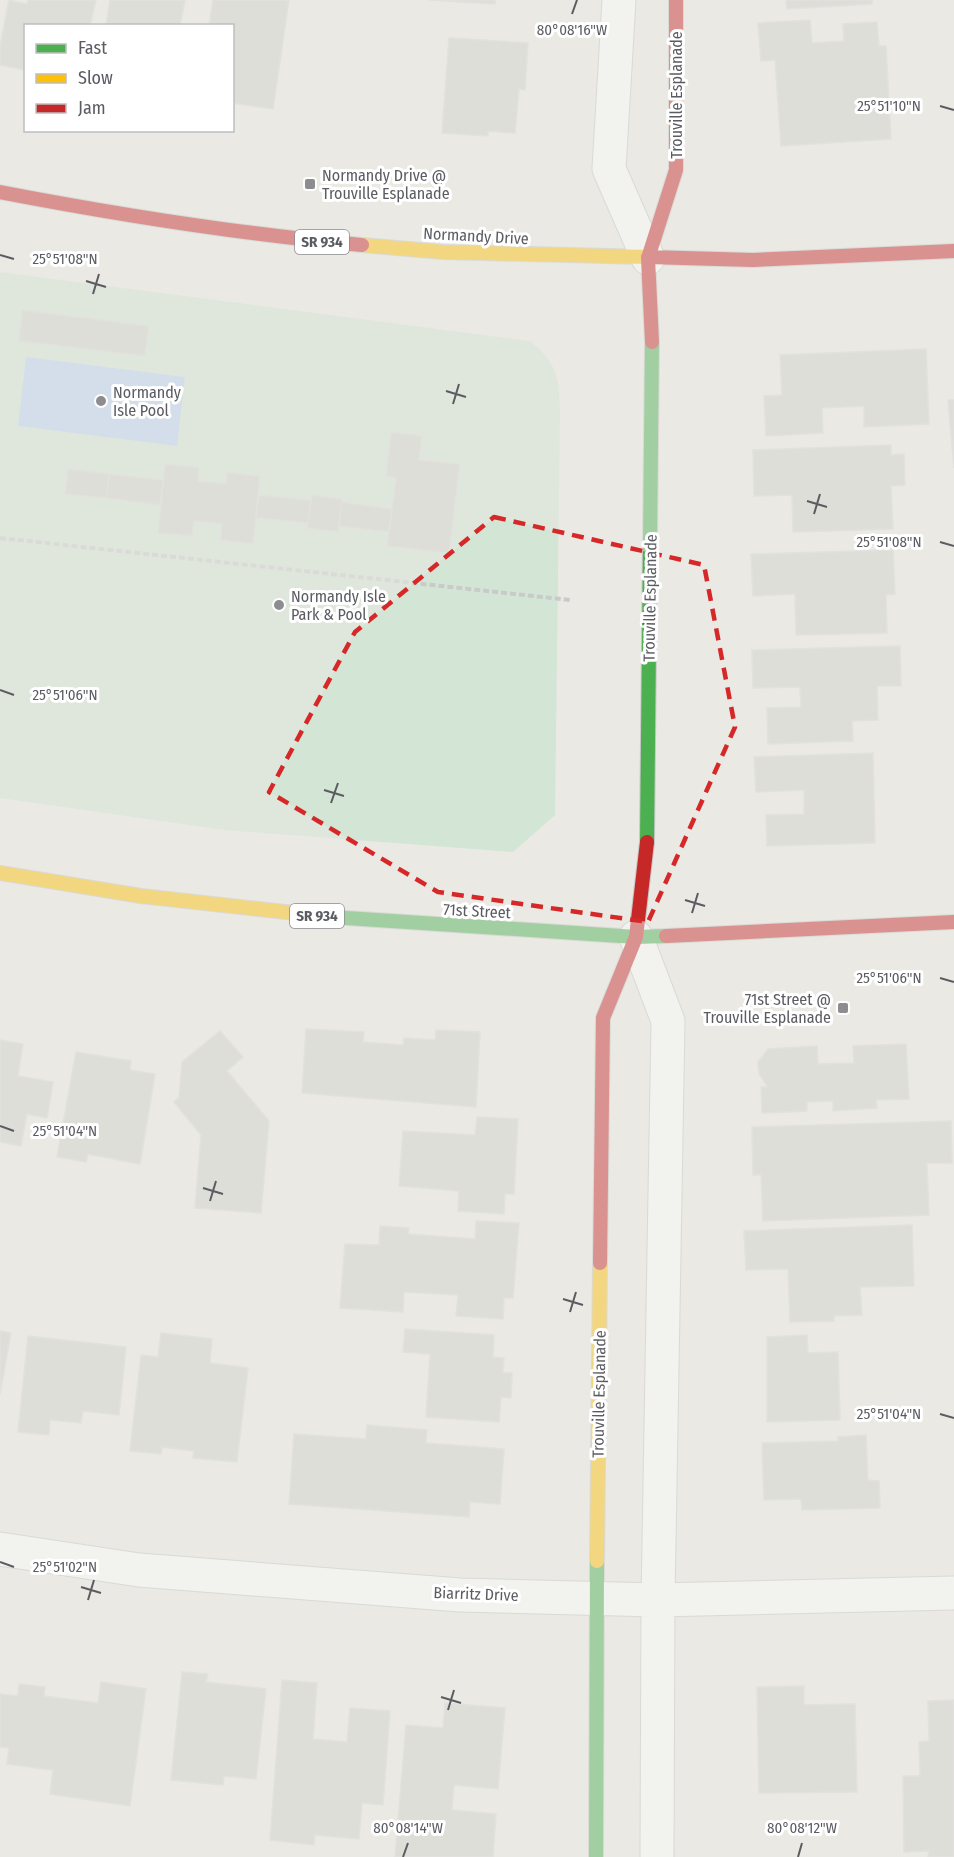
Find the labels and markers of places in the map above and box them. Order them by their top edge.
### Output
place label: Normandy Drive @ Trouville Esplanade [322,166,450,203]
marker: Normandy Drive @ Trouville Esplanade [303,177,317,191]
place label: Normandy Isle Pool [113,383,182,420]
marker: Normandy Isle Pool [94,394,108,408]
place label: Normandy Isle Park & Pool [291,587,386,624]
marker: Normandy Isle Park & Pool [272,598,286,612]
place label: 71st Street @ Trouville Esplanade [703,990,831,1027]
marker: 71st Street @ Trouville Esplanade [836,1001,850,1015]

